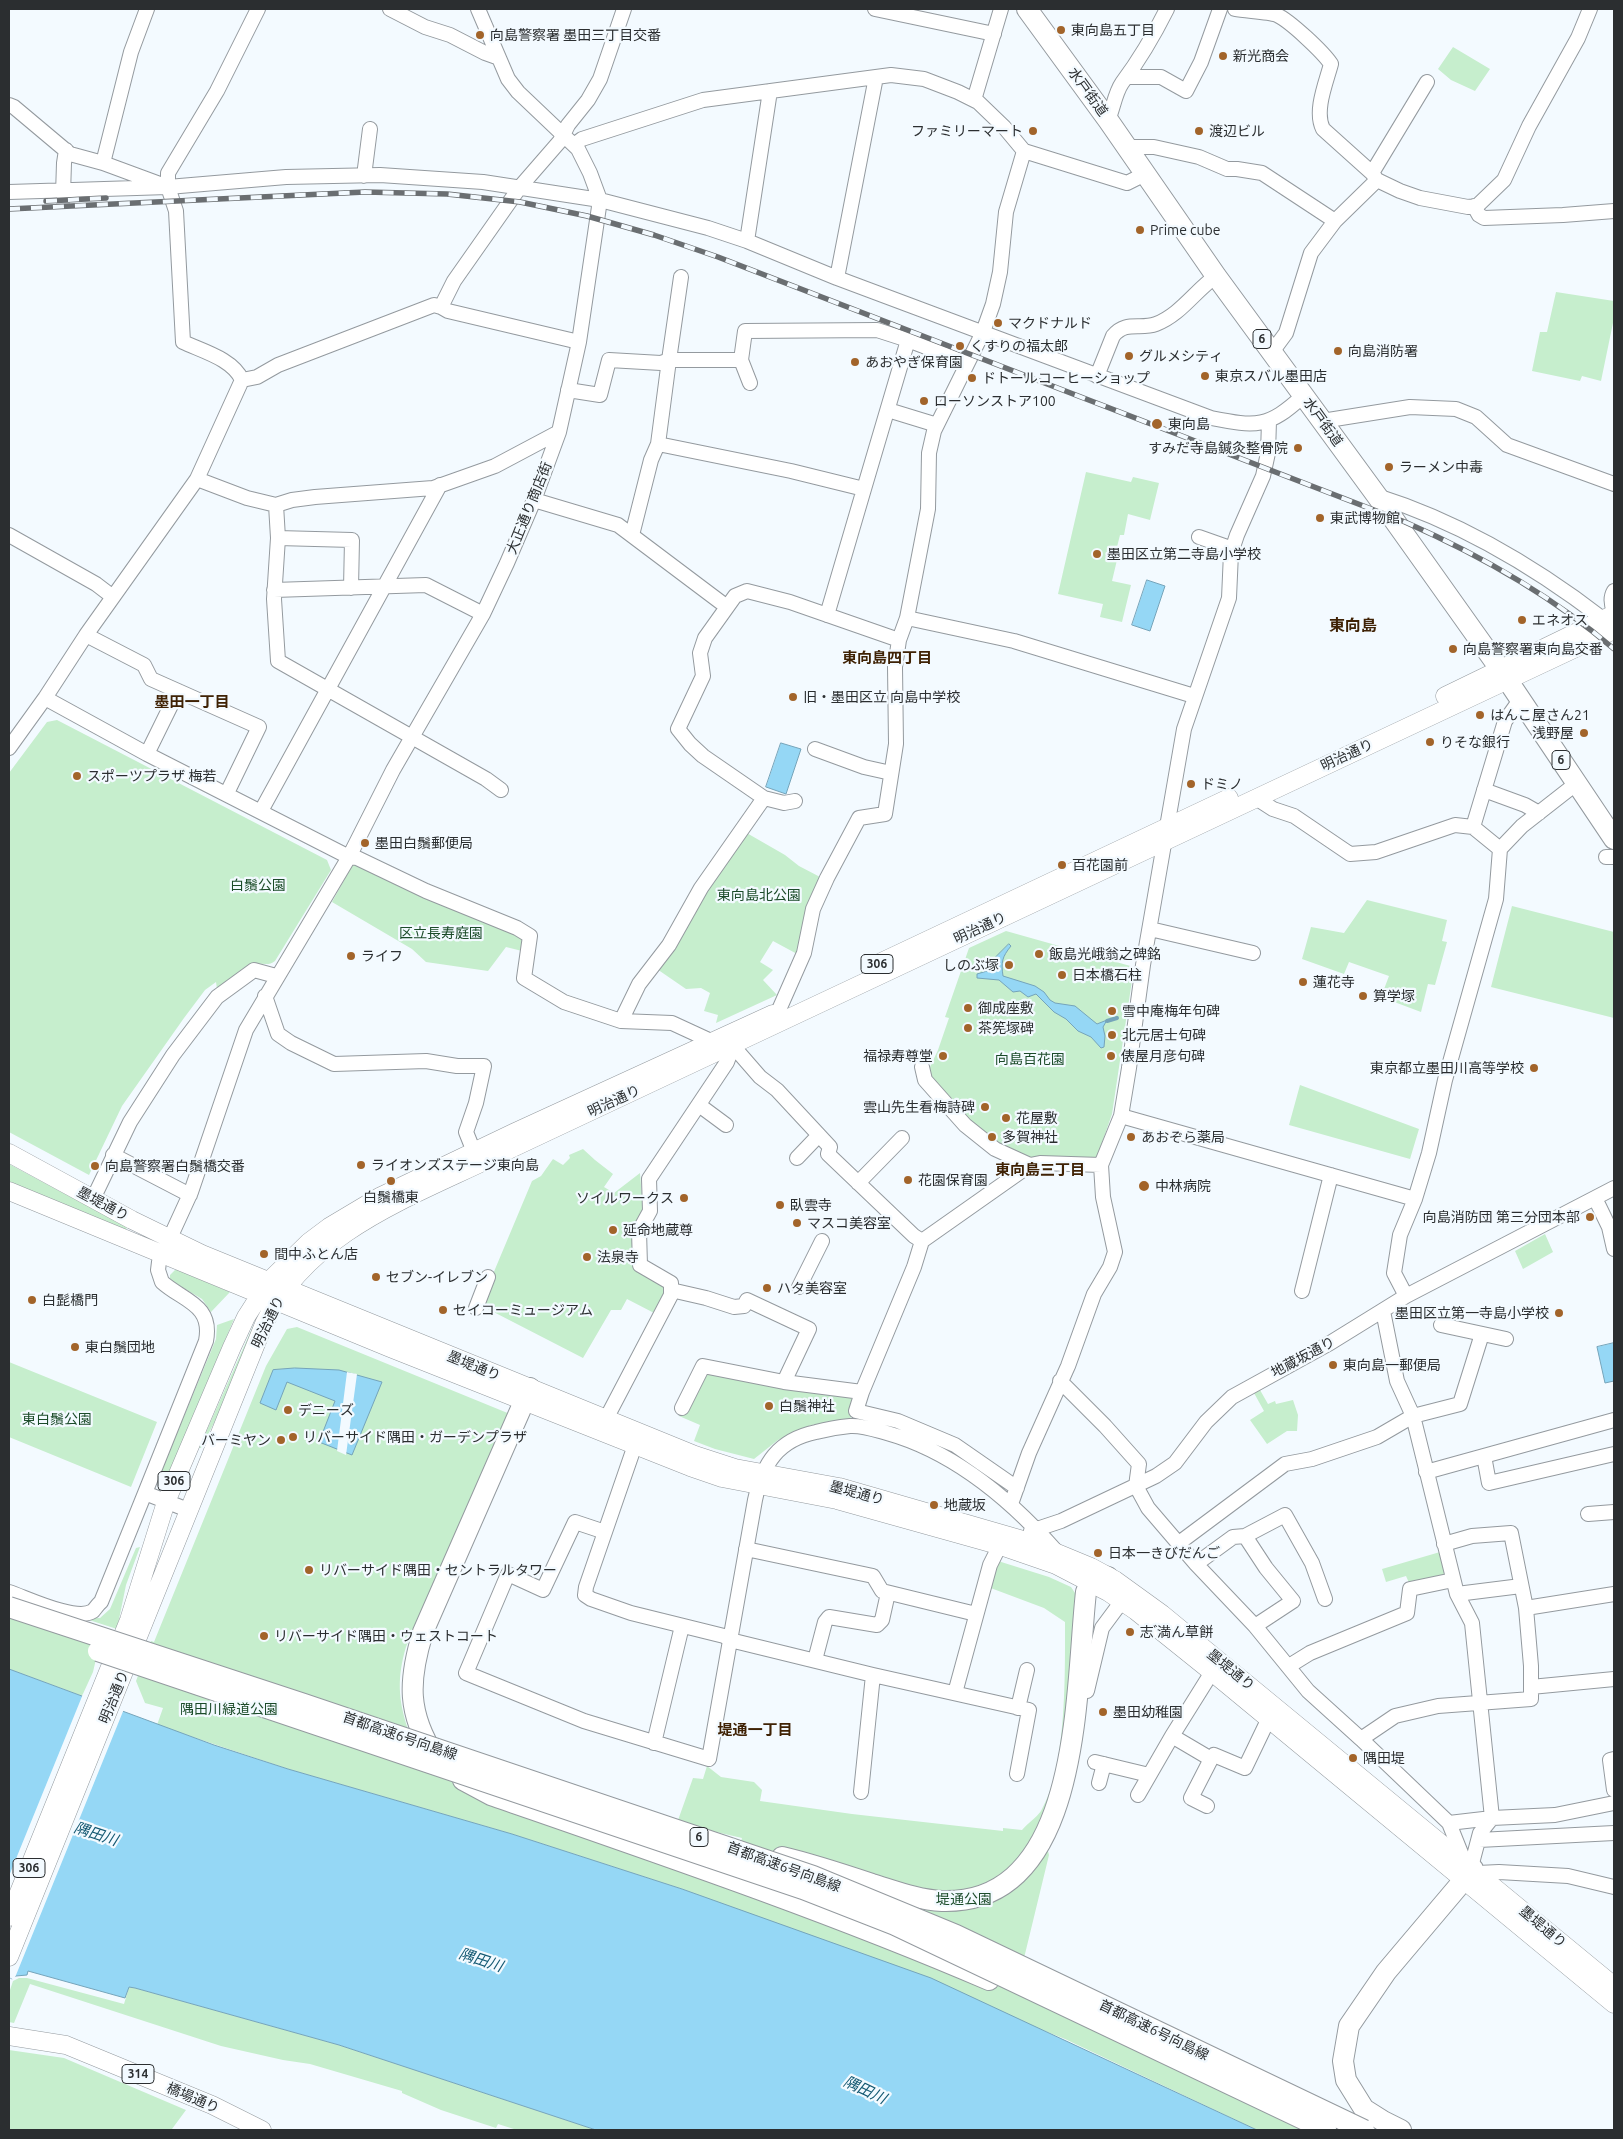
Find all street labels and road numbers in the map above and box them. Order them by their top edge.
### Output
street label: 水戸街道 [1065,64,1111,120]
road number: 6 [1253,329,1271,348]
street label: 水戸街道 [1300,394,1346,450]
street label: 大正通り商店街 [503,459,555,557]
street label: 明治通り [1318,736,1376,774]
road number: 6 [1552,750,1570,770]
street label: 明治通り [951,909,1009,947]
road number: 306 [861,954,893,974]
street label: 明治通り [585,1082,643,1120]
street label: 墨堤通り [74,1183,132,1225]
street label: 明治通り [248,1293,288,1351]
street label: 地蔵坂通り [1268,1333,1338,1381]
street label: 墨堤通り [445,1348,503,1384]
road number: 306 [158,1472,190,1490]
street label: 墨堤通り [828,1478,886,1508]
street label: 墨堤通り [1204,1646,1258,1694]
street label: 明治通り [96,1668,132,1726]
street label: 首都高速6号向島線 [341,1709,459,1763]
road number: 6 [690,1828,708,1846]
street label: 首都高速6号向島線 [725,1839,843,1895]
road number: 306 [13,1859,45,1878]
street label: 墨堤通り [1516,1903,1570,1951]
street label: 首都高速6号向島線 [1096,1996,1212,2064]
road number: 314 [122,2064,154,2084]
street label: 橋場通り [164,2079,222,2117]

